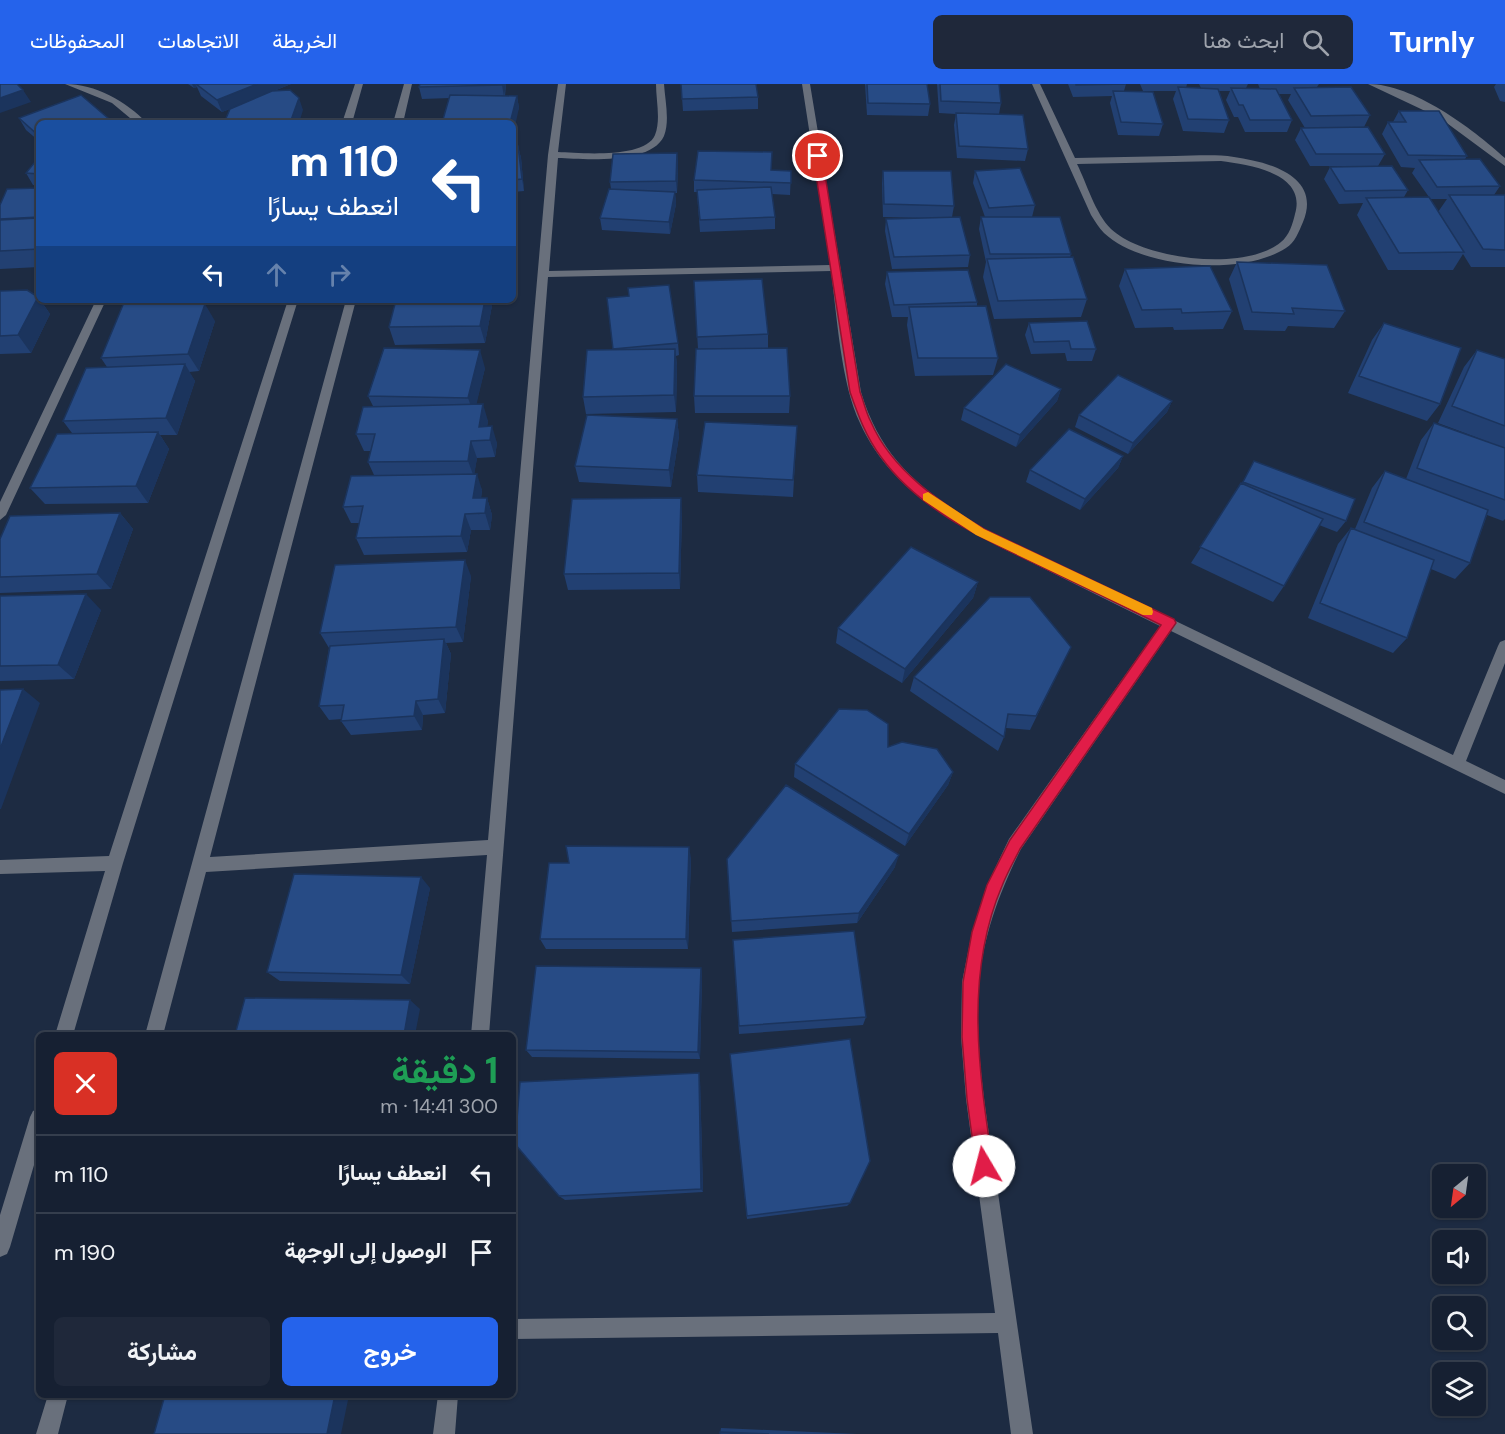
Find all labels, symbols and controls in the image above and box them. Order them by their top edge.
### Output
search box [933,15,1353,69]
text: Turnly [1389,24,1475,61]
text: ابحث هنا [1203,26,1284,55]
icon: search [1299,26,1332,59]
text: المحفوظات [30,27,125,55]
text: الاتجاهات [158,27,239,55]
text: الخريطة [272,27,337,55]
pin [792,130,843,181]
text: 110 m [289,134,399,189]
icon: arrive [801,139,834,172]
icon: left [420,144,498,222]
text: انعطف يسارًا [267,188,399,223]
icon: left [197,258,230,291]
icon: ahead [260,258,293,291]
icon: right [323,258,356,291]
text: 1 دقيقة [392,1047,498,1094]
button: close [54,1052,117,1115]
text: 300 m · 14:41 [380,1093,498,1119]
position arrow [952,1134,1016,1198]
text: انعطف يسارًا [338,1158,447,1187]
icon: left [465,1158,498,1191]
text: 110 m [54,1160,108,1189]
north arrow [1432,1164,1486,1218]
map controls [1432,1164,1486,1416]
button: sound [1432,1230,1486,1284]
text: الوصول إلى الوجهة [285,1236,447,1265]
icon: arrive [465,1236,498,1269]
text: 190 m [54,1238,115,1267]
button: search [1432,1296,1486,1350]
button: مشاركة [54,1317,270,1386]
button: خروج [282,1317,498,1386]
button: layers [1432,1362,1486,1416]

